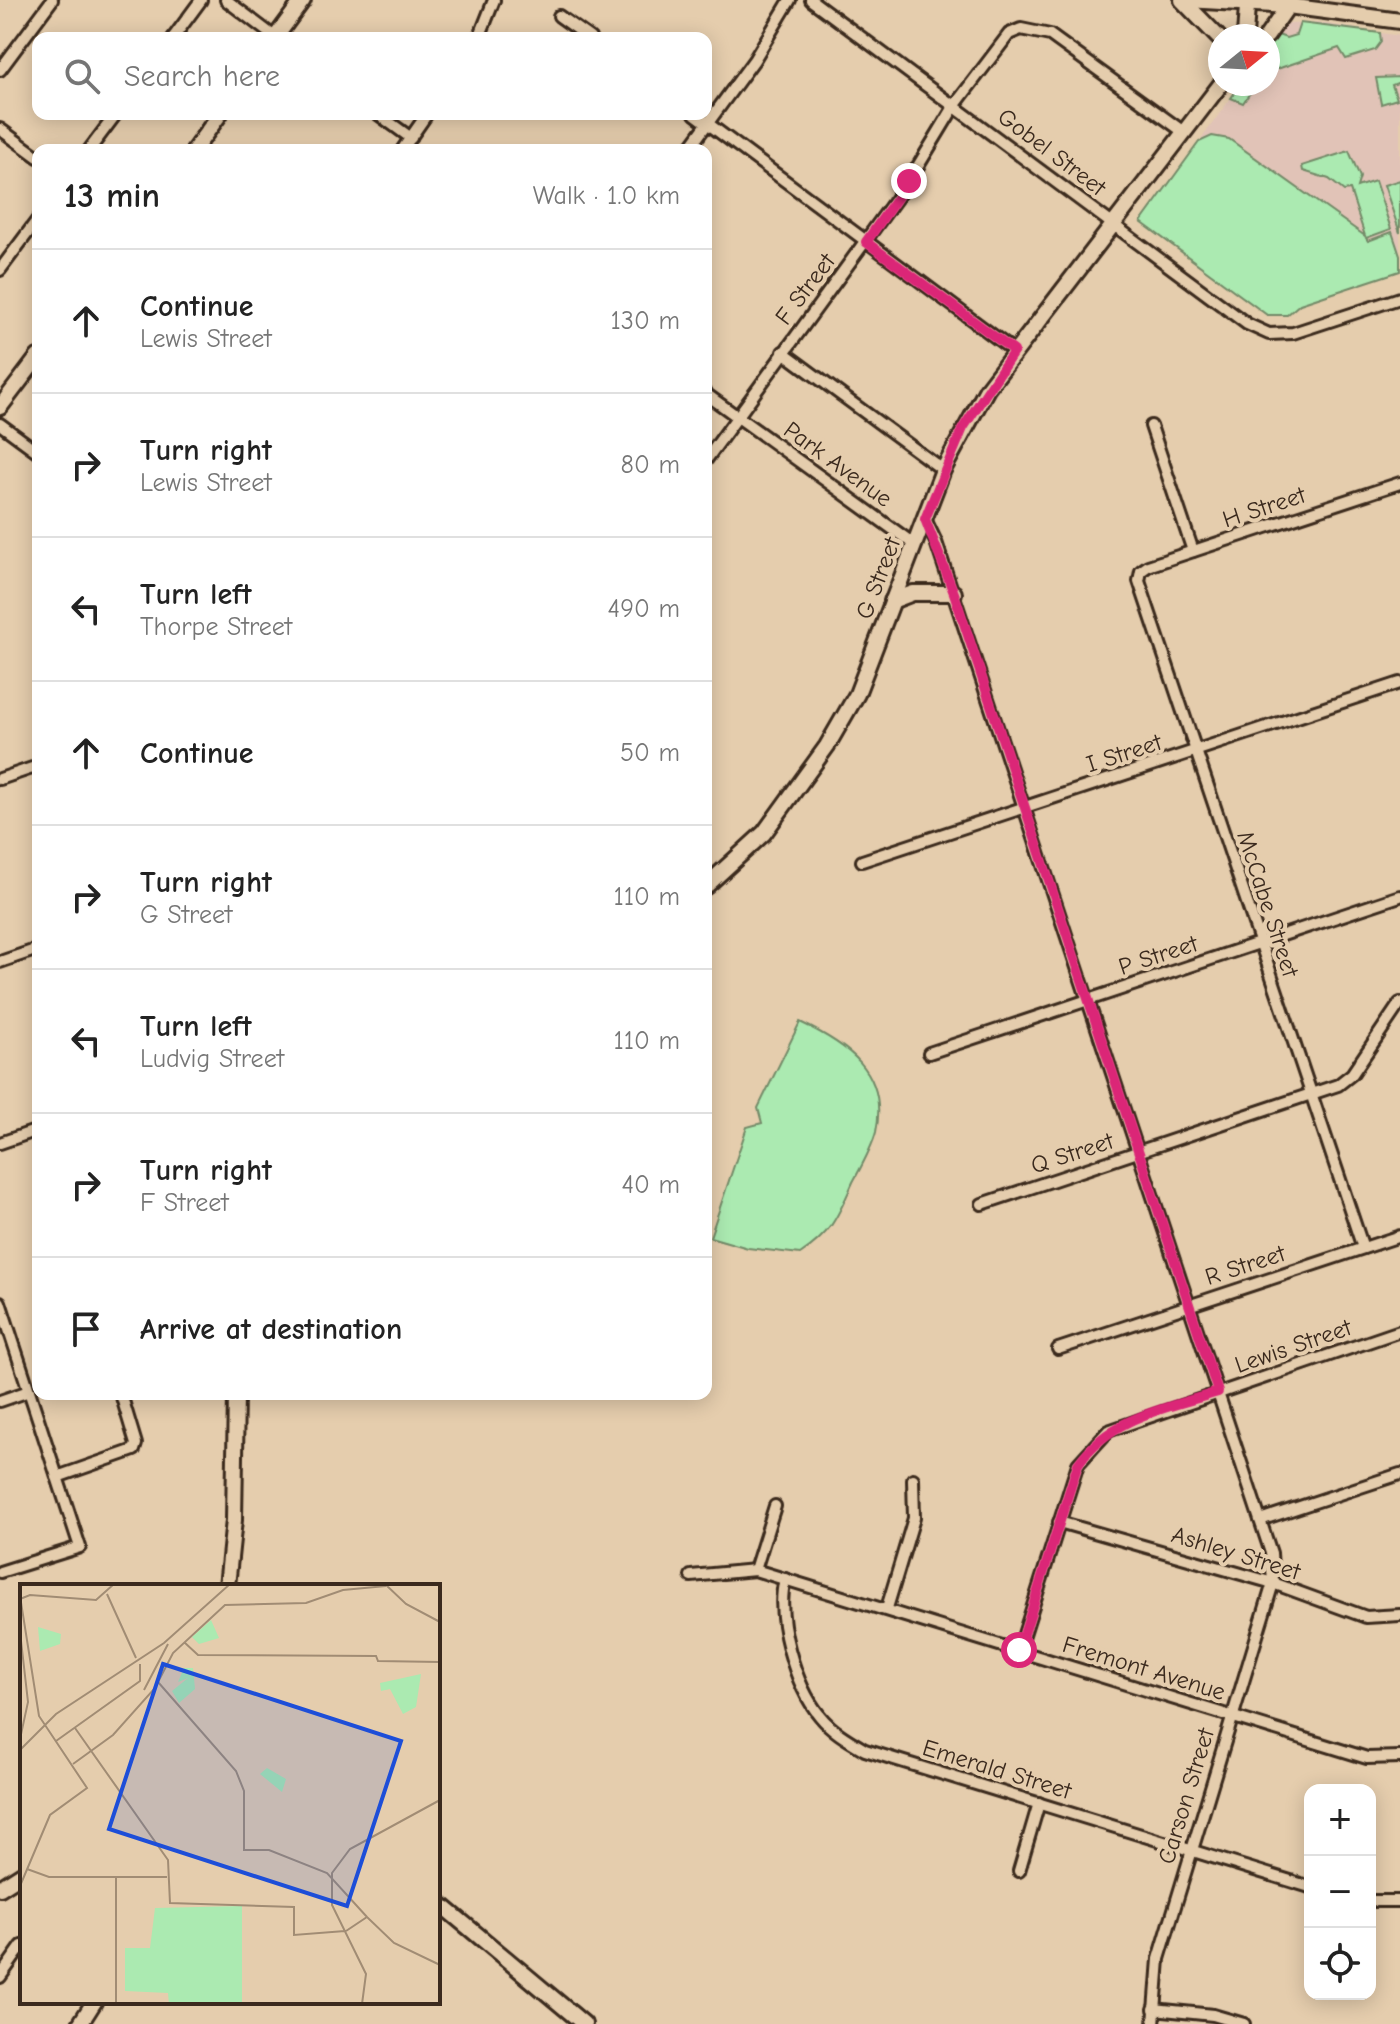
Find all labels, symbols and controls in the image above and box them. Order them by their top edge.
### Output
north arrow [1208,24,1280,96]
search box [32,32,712,120]
icon: search [60,54,104,98]
text: Search here [124,59,280,94]
street label: Gobel Street [992,102,1112,202]
route end [891,163,927,199]
text: 13 min [64,176,160,216]
text: Walk · 1.0 km [533,181,680,211]
street label: F Street [769,247,842,330]
text: Continue [140,289,254,324]
icon: ahead [64,299,108,343]
text: 130 m [611,306,680,336]
text: Lewis Street [140,324,272,354]
street label: Park Avenue [778,415,898,513]
text: Turn right [140,433,272,468]
icon: right [64,443,108,487]
text: 80 m [621,450,680,480]
text: Lewis Street [140,468,272,498]
street label: H Street [1219,480,1310,534]
street label: G Street [850,532,907,623]
text: Turn left [140,577,252,612]
icon: left [64,587,108,631]
text: 490 m [608,594,680,624]
text: Thorpe Street [140,612,292,642]
street label: I Street [1083,727,1166,778]
icon: ahead [64,731,108,775]
text: Continue [140,736,254,771]
text: 50 m [620,738,680,768]
street label: McCabe Street [1231,827,1305,982]
text: Turn right [140,865,272,900]
icon: right [64,875,108,919]
text: 110 m [613,882,680,912]
text: G Street [140,900,232,930]
street label: P Street [1115,929,1202,981]
text: Turn left [140,1009,252,1044]
icon: left [64,1019,108,1063]
text: 110 m [613,1026,680,1056]
text: Ludvig Street [140,1044,284,1074]
street label: Q Street [1027,1126,1118,1179]
text: Turn right [140,1153,272,1188]
icon: right [64,1163,108,1207]
text: 40 m [621,1170,680,1200]
text: F Street [140,1188,229,1218]
street label: R Street [1201,1239,1290,1291]
icon: arrive [64,1307,108,1351]
text: Arrive at destination [140,1312,402,1347]
street label: Lewis Street [1231,1313,1356,1379]
street label: Ashley Street [1168,1520,1305,1586]
inset map [20,1584,440,2004]
street label: Fremont Avenue [1059,1630,1229,1706]
route start [1001,1632,1037,1668]
street label: Carson Street [1152,1724,1220,1867]
street label: Emerald Street [919,1733,1076,1805]
map controls [1304,1784,1376,2000]
button: + [1304,1784,1376,1856]
button: − [1304,1856,1376,1928]
button: locate [1304,1928,1376,2000]

